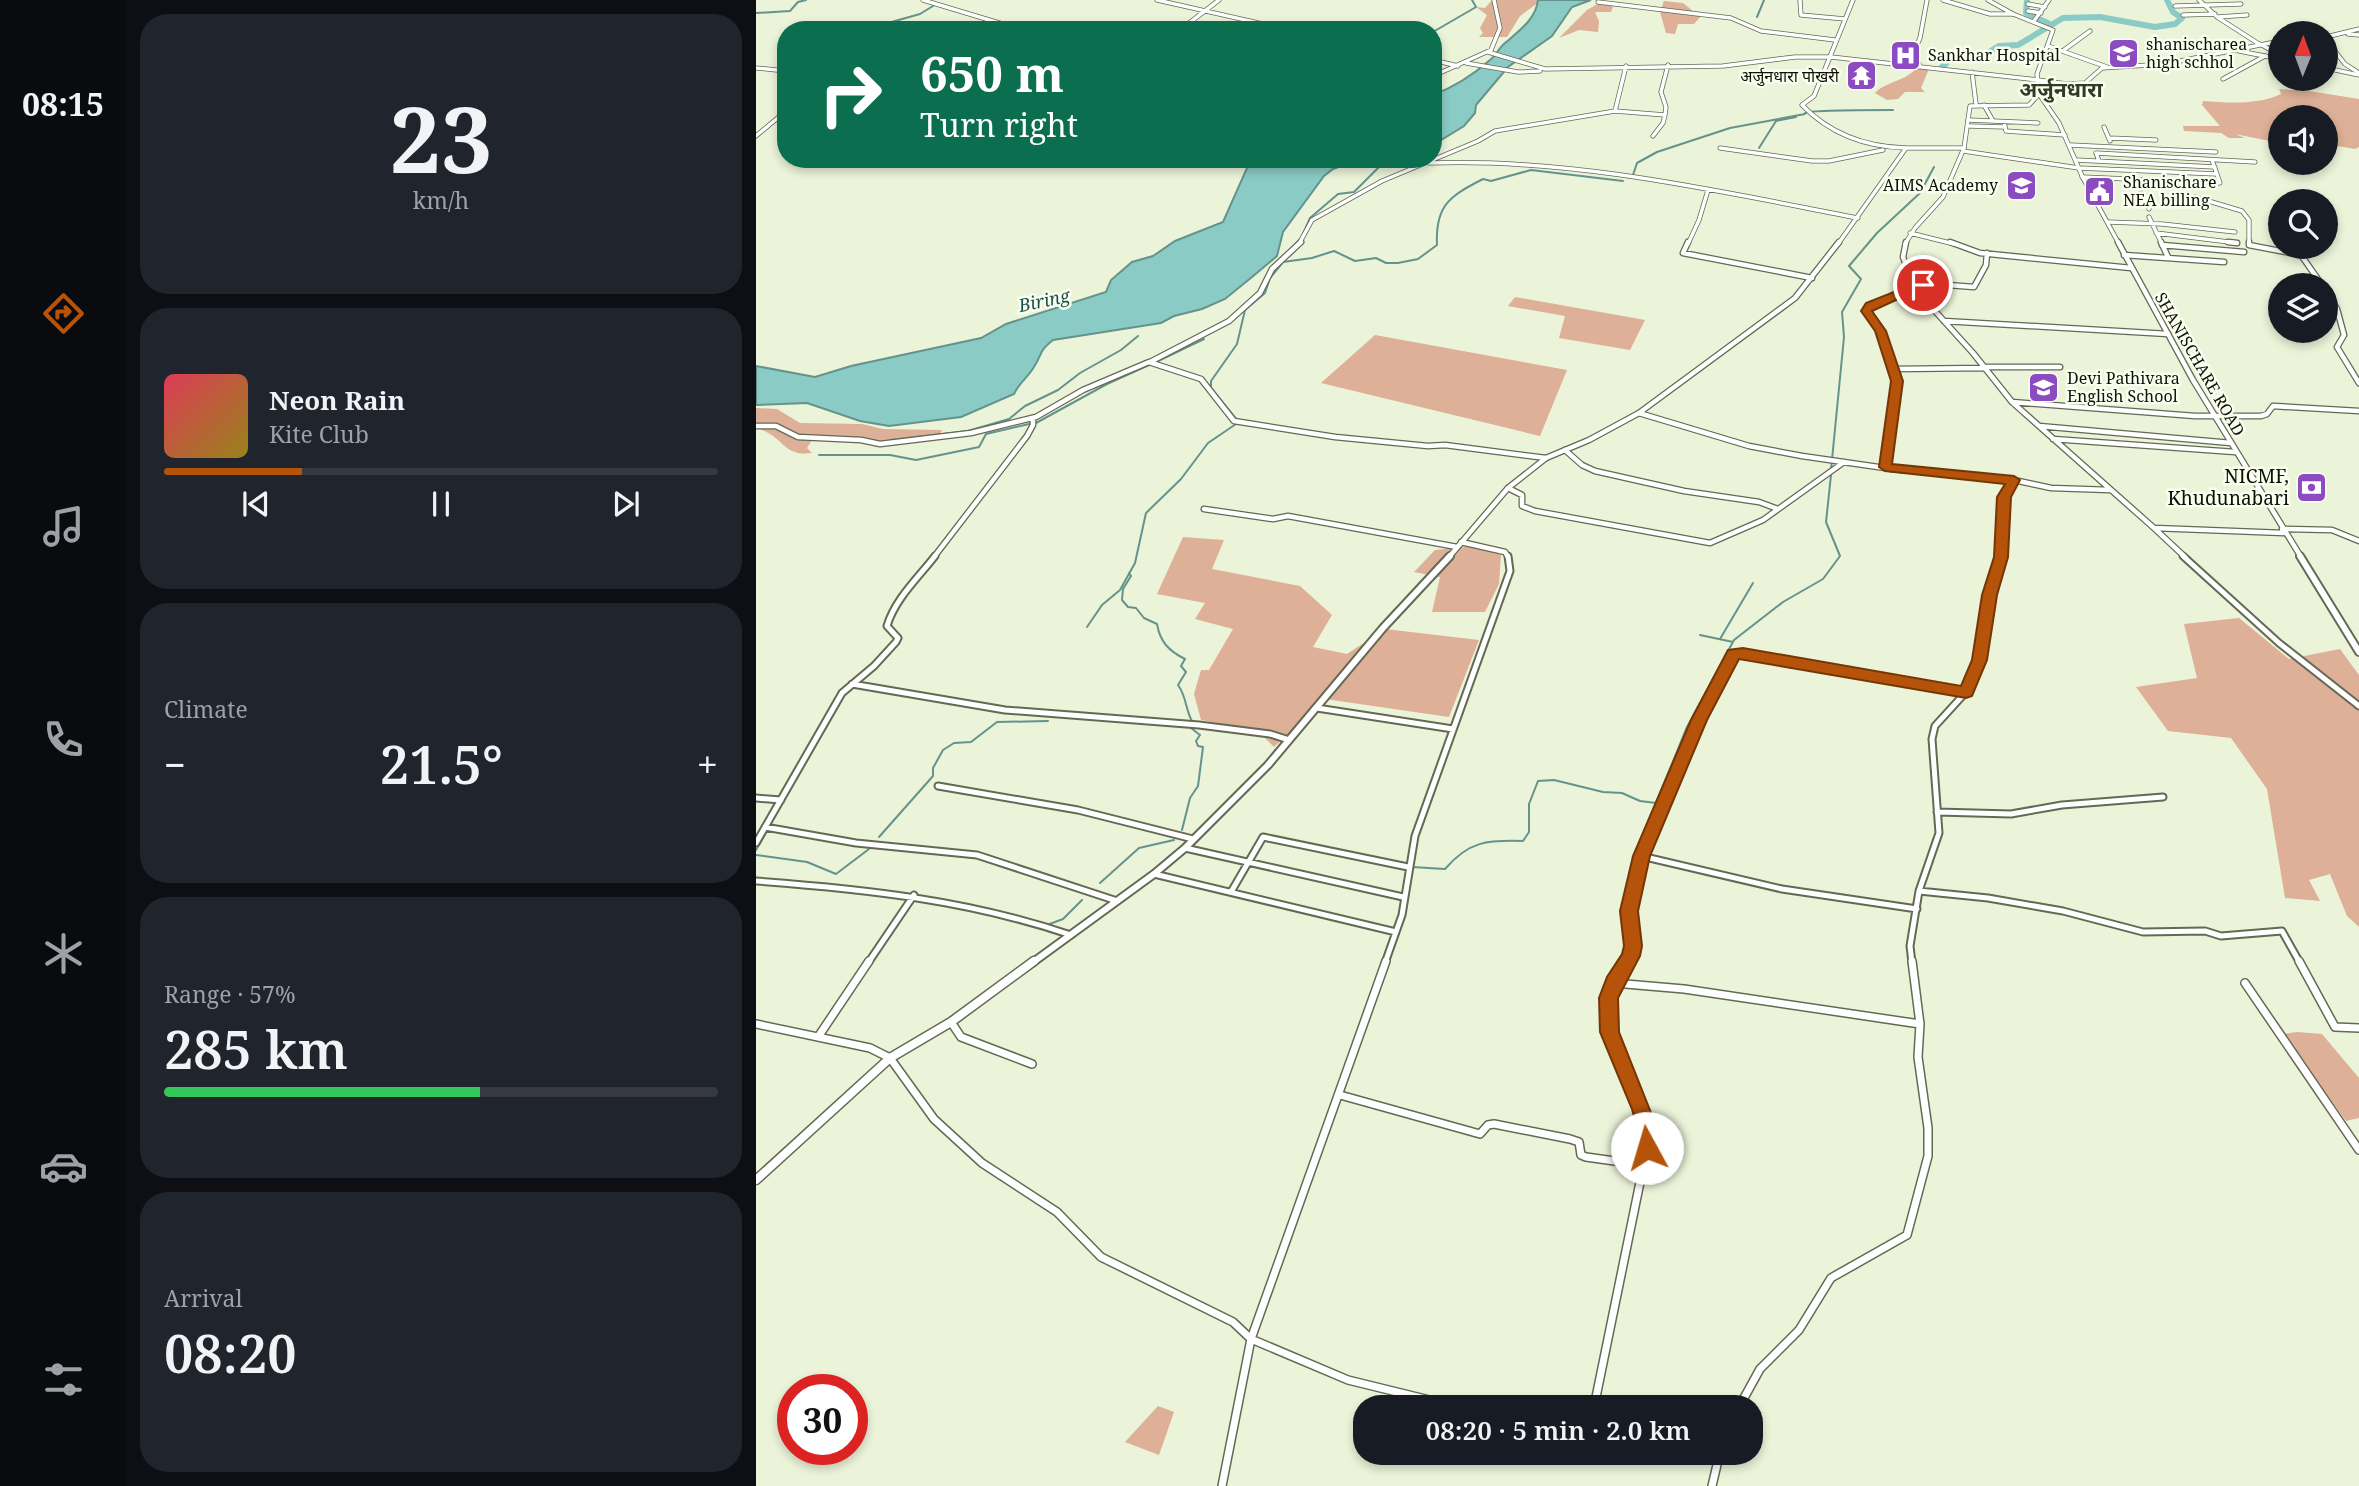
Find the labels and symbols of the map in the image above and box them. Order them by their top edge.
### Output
north arrow [2268,21,2338,91]
place label: shanischarea high schhol [2146,33,2247,73]
school or university icon: shanischarea high schhol [2106,36,2140,70]
hospital icon: Sankhar Hospital [1888,38,1922,72]
place label: Sankhar Hospital [1928,44,2060,66]
temple icon: अर्जुनधारा पोखरी [1845,59,1879,93]
place label: अर्जुनधारा पोखरी [1740,65,1840,87]
district label: अर्जुनधारा [2019,75,2104,103]
school or university icon: AIMS Academy [2004,168,2038,202]
place label: Shanischare NEA billing [2123,171,2217,211]
place label: AIMS Academy [1883,174,1999,196]
public building icon: Shanischare NEA billing [2083,174,2117,208]
pin [1893,255,1953,315]
water label: Biring [1015,283,1073,317]
street label: SHANISCHARE ROAD [2150,288,2250,440]
place label: Devi Pathivara English School [2067,367,2180,407]
school or university icon: Devi Pathivara English School [2027,370,2061,404]
place label: NICMF, Khudunabari [2167,463,2289,511]
bank icon: NICMF, Khudunabari [2295,470,2329,504]
position arrow [1610,1111,1684,1185]
speed limit sign: 30 [777,1374,868,1465]

